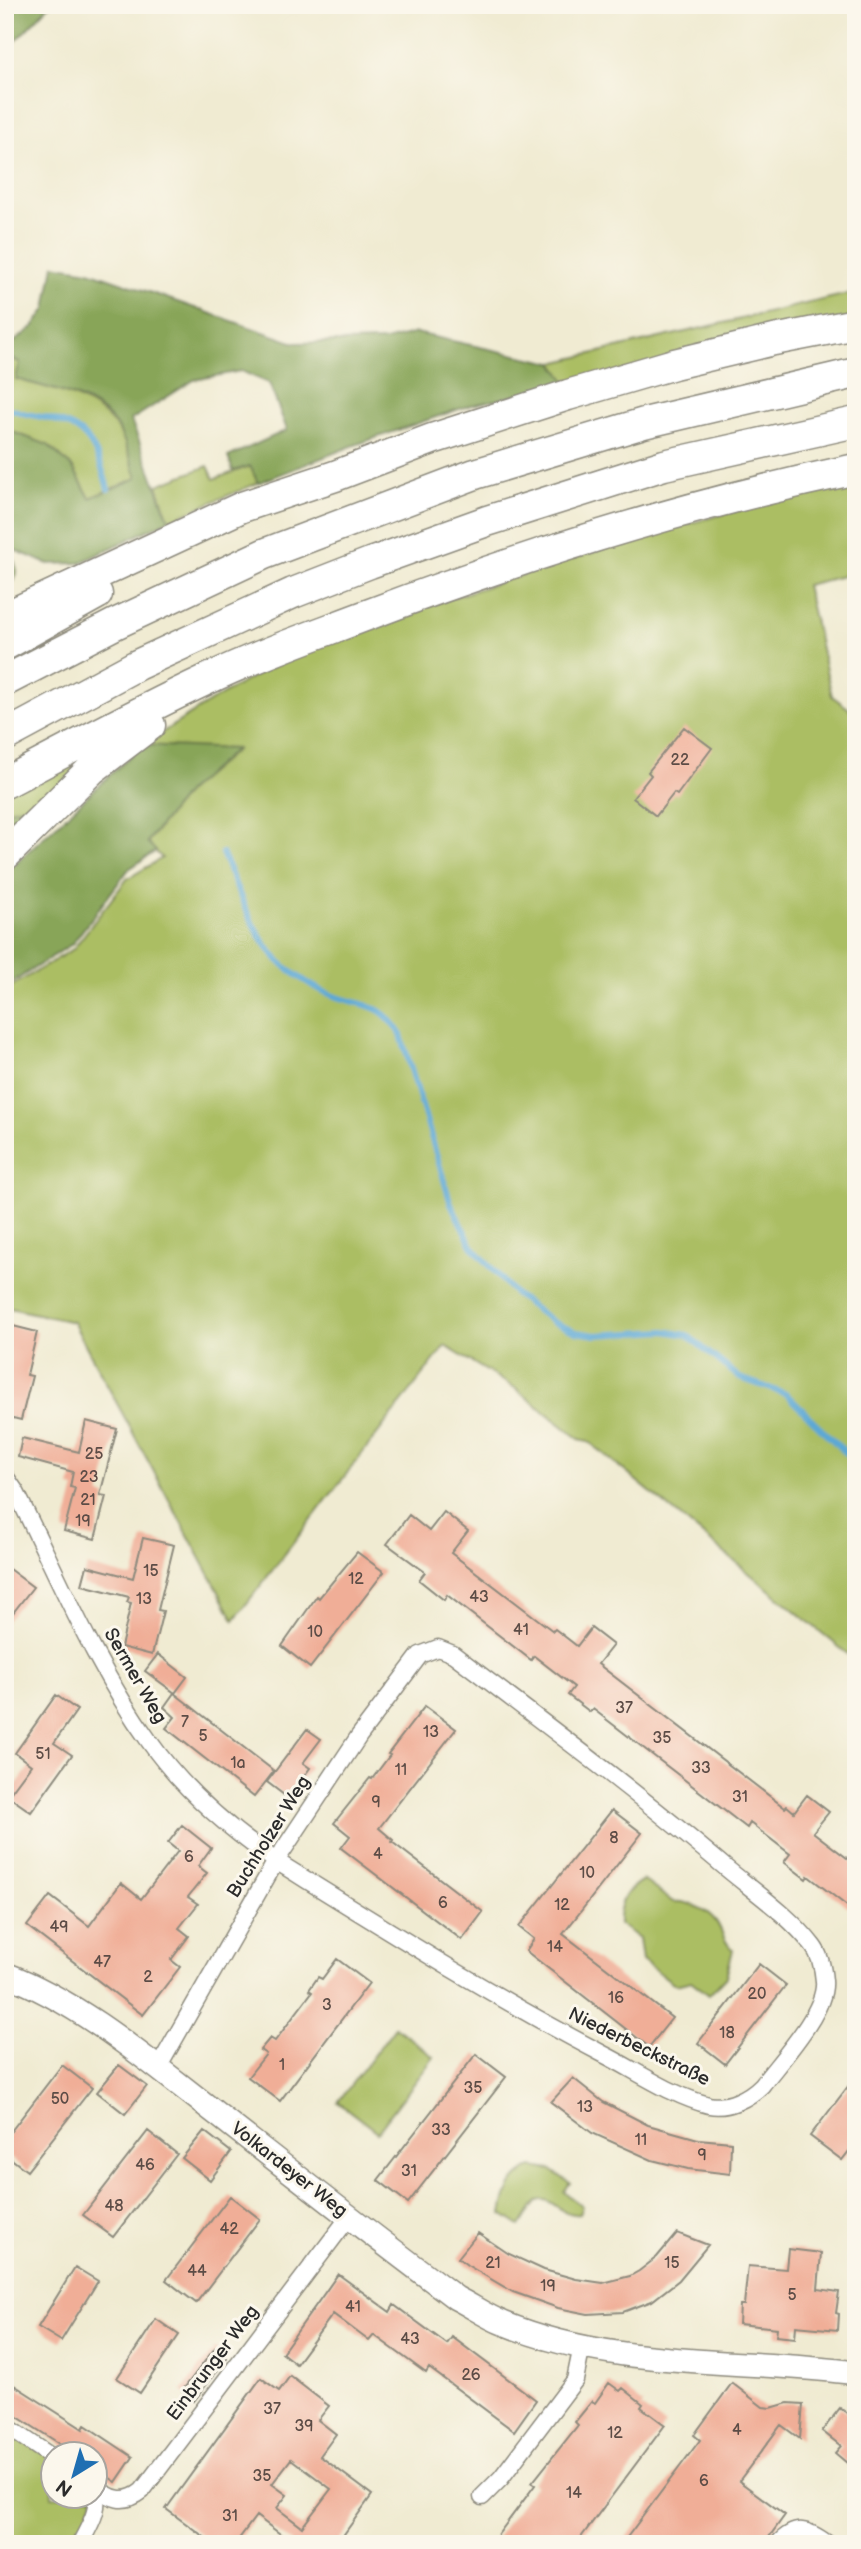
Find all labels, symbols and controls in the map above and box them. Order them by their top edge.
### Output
house number: 22 [671,751,690,770]
house number: 25 [85,1445,103,1464]
house number: 23 [80,1468,99,1487]
house number: 21 [80,1491,96,1510]
house number: 19 [75,1512,91,1531]
house number: 15 [143,1562,159,1581]
house number: 12 [348,1570,364,1589]
house number: 43 [469,1588,489,1607]
house number: 13 [136,1590,152,1609]
house number: 41 [513,1621,529,1640]
house number: 10 [307,1623,323,1642]
street label: Sermer Weg [98,1624,172,1728]
house number: 37 [615,1699,633,1718]
house number: 7 [181,1713,189,1732]
house number: 13 [423,1723,439,1742]
house number: 5 [198,1727,208,1746]
house number: 35 [652,1729,672,1748]
house number: 51 [35,1745,51,1764]
house number: 1a [230,1754,246,1773]
house number: 33 [691,1759,711,1778]
house number: 11 [395,1761,407,1780]
street label: Buchholzer Weg [222,1772,316,1902]
house number: 31 [732,1788,748,1807]
house number: 9 [371,1793,381,1812]
house number: 8 [609,1829,619,1848]
house number: 4 [373,1845,383,1864]
house number: 6 [184,1848,194,1867]
house number: 10 [579,1864,595,1883]
house number: 6 [438,1894,448,1913]
house number: 12 [554,1896,570,1915]
house number: 49 [49,1918,69,1937]
house number: 14 [547,1938,563,1957]
house number: 47 [93,1953,111,1972]
house number: 2 [143,1968,153,1987]
house number: 20 [748,1985,766,2004]
house number: 16 [608,1989,624,2008]
house number: 3 [322,1996,332,2015]
street label: Niederbeckstraße [564,2003,714,2091]
house number: 18 [719,2024,735,2043]
house number: 1 [279,2056,285,2075]
house number: 35 [463,2079,483,2098]
house number: 50 [51,2090,69,2109]
house number: 13 [577,2098,593,2117]
street label: Volkardeyer Weg [226,2117,352,2223]
house number: 33 [431,2121,451,2140]
house number: 11 [635,2131,647,2150]
house number: 9 [697,2146,707,2165]
house number: 46 [135,2156,155,2175]
house number: 31 [401,2162,417,2181]
house number: 48 [104,2197,124,2216]
house number: 42 [219,2220,239,2239]
house number: 21 [485,2254,501,2273]
house number: 15 [664,2254,680,2273]
house number: 44 [187,2262,207,2281]
house number: 19 [540,2277,556,2296]
house number: 5 [787,2286,797,2305]
house number: 41 [345,2298,361,2317]
street label: Einbrunger Weg [162,2301,264,2425]
house number: 43 [400,2330,420,2349]
house number: 26 [461,2366,481,2385]
house number: 37 [263,2400,281,2419]
house number: 39 [294,2417,314,2436]
house number: 4 [732,2421,742,2440]
house number: 12 [607,2424,623,2443]
north arrow [38,2440,108,2510]
house number: 35 [252,2467,272,2486]
house number: 6 [699,2472,709,2491]
text: N [52,2474,77,2501]
house number: 14 [566,2484,582,2503]
house number: 31 [222,2507,238,2526]

